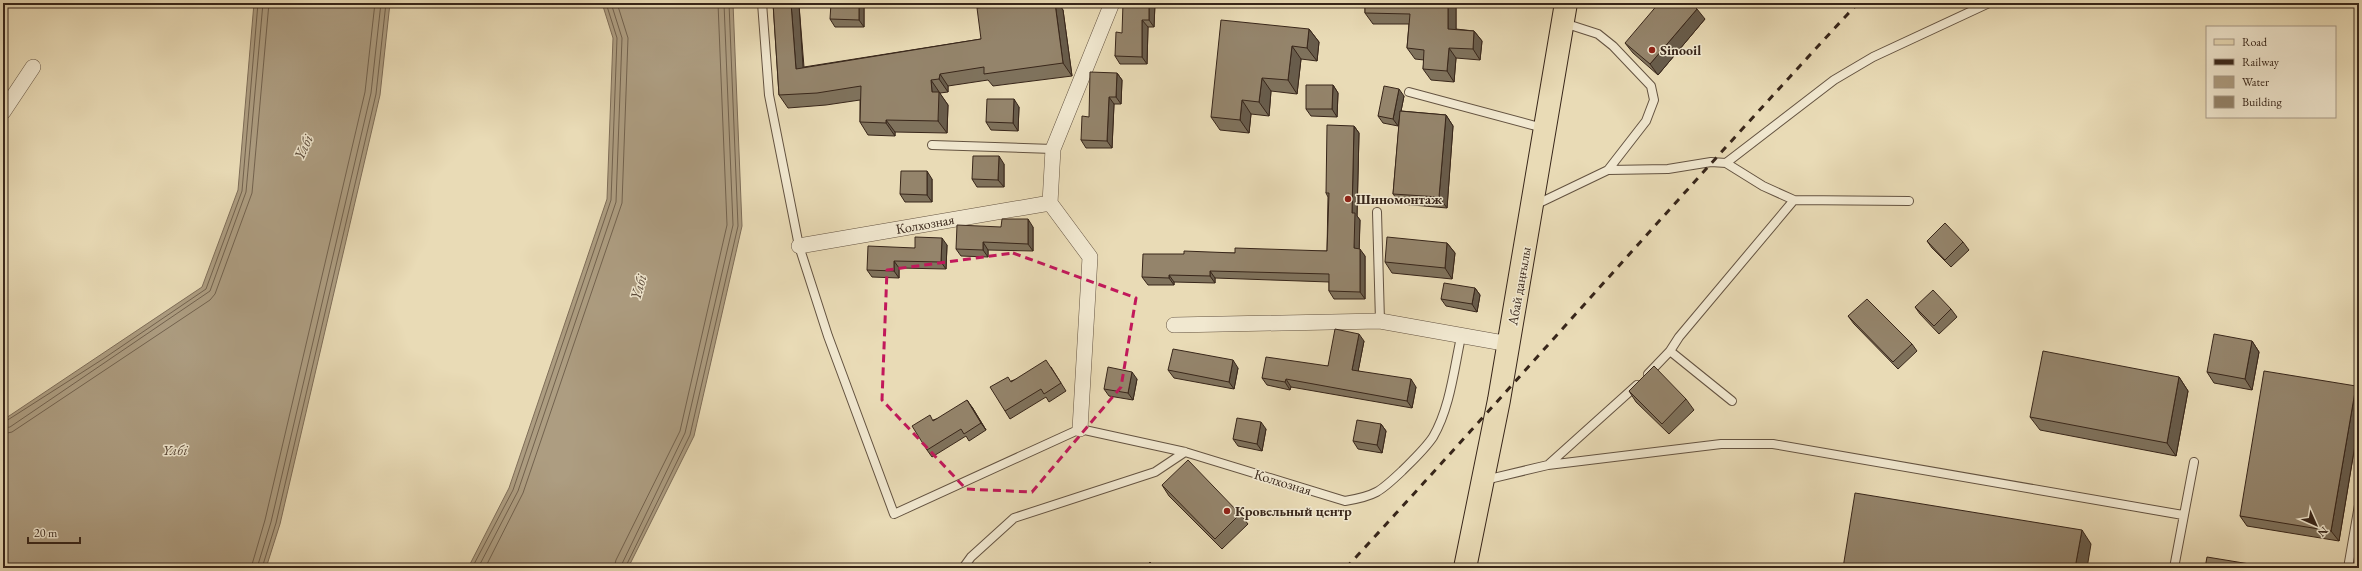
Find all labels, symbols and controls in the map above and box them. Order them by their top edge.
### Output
legend [2206,26,2336,118]
text: Road [2242,34,2268,50]
place label: Sinooil [1660,41,1701,59]
marker: Sinooil [1647,45,1657,55]
text: Railway [2242,54,2280,70]
text: Water [2242,74,2269,90]
text: Building [2242,94,2283,110]
water label: Үлбі [289,131,317,162]
place label: Шиномонтаж [1356,190,1443,208]
marker: Шиномонтаж [1343,194,1353,204]
street label: Колхозная [894,210,956,238]
street label: Абай даңғылы [1503,245,1535,328]
water label: Үлбі [625,272,651,302]
water label: Үлбі [162,440,188,459]
street label: Колхозная [1252,465,1314,499]
place label: Кровельный центр [1235,502,1352,520]
north arrow [2296,505,2336,545]
marker: Кровельный центр [1222,506,1232,516]
scale bar [28,519,80,545]
text: N [2315,524,2331,540]
text: 20 m [34,525,58,541]

